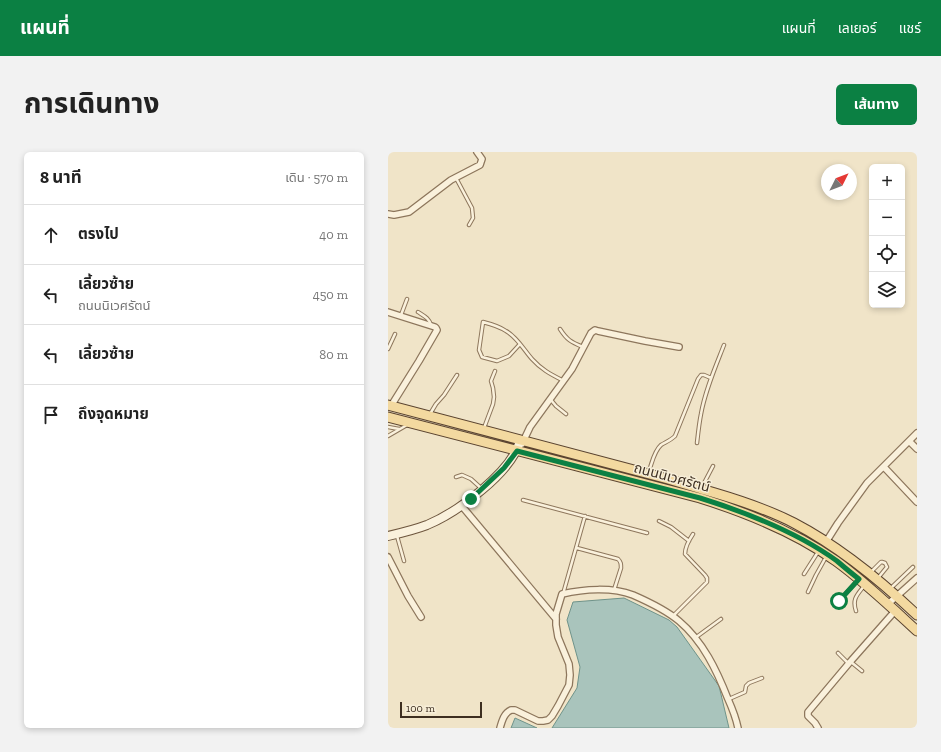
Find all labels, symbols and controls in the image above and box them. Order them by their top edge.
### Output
text: แผนที่ [20,16,70,39]
text: แผนที่ [782,20,816,37]
text: เลเยอร์ [838,20,877,37]
text: แชร์ [899,20,921,37]
button: เส้นทาง [836,84,917,125]
text: การเดินทาง [24,87,159,120]
north arrow [821,164,857,200]
map controls [869,164,905,308]
button: + [869,164,905,200]
text: 8 นาที [40,167,82,187]
text: เดิน · 570 m [285,170,348,185]
button: − [869,200,905,236]
icon: ahead [40,224,62,246]
text: ตรงไป [78,225,119,243]
text: 40 m [319,227,348,242]
button: locate [869,236,905,272]
button: layers [869,272,905,308]
text: เลี้ยวซ้าย [78,275,134,293]
icon: left [40,284,62,306]
text: 450 m [313,287,348,302]
text: ถนนนิเวศรัตน์ [78,298,151,313]
icon: left [40,344,62,366]
text: เลี้ยวซ้าย [78,345,134,363]
text: 80 m [319,347,348,362]
icon: arrive [40,404,62,426]
text: ถึงจุดหมาย [78,405,149,423]
street label: ถนนนิเวศรัตน์ [632,459,712,496]
route end [462,490,480,508]
route start [830,592,848,610]
scale bar [400,700,482,719]
text: 100 m [406,702,435,715]

